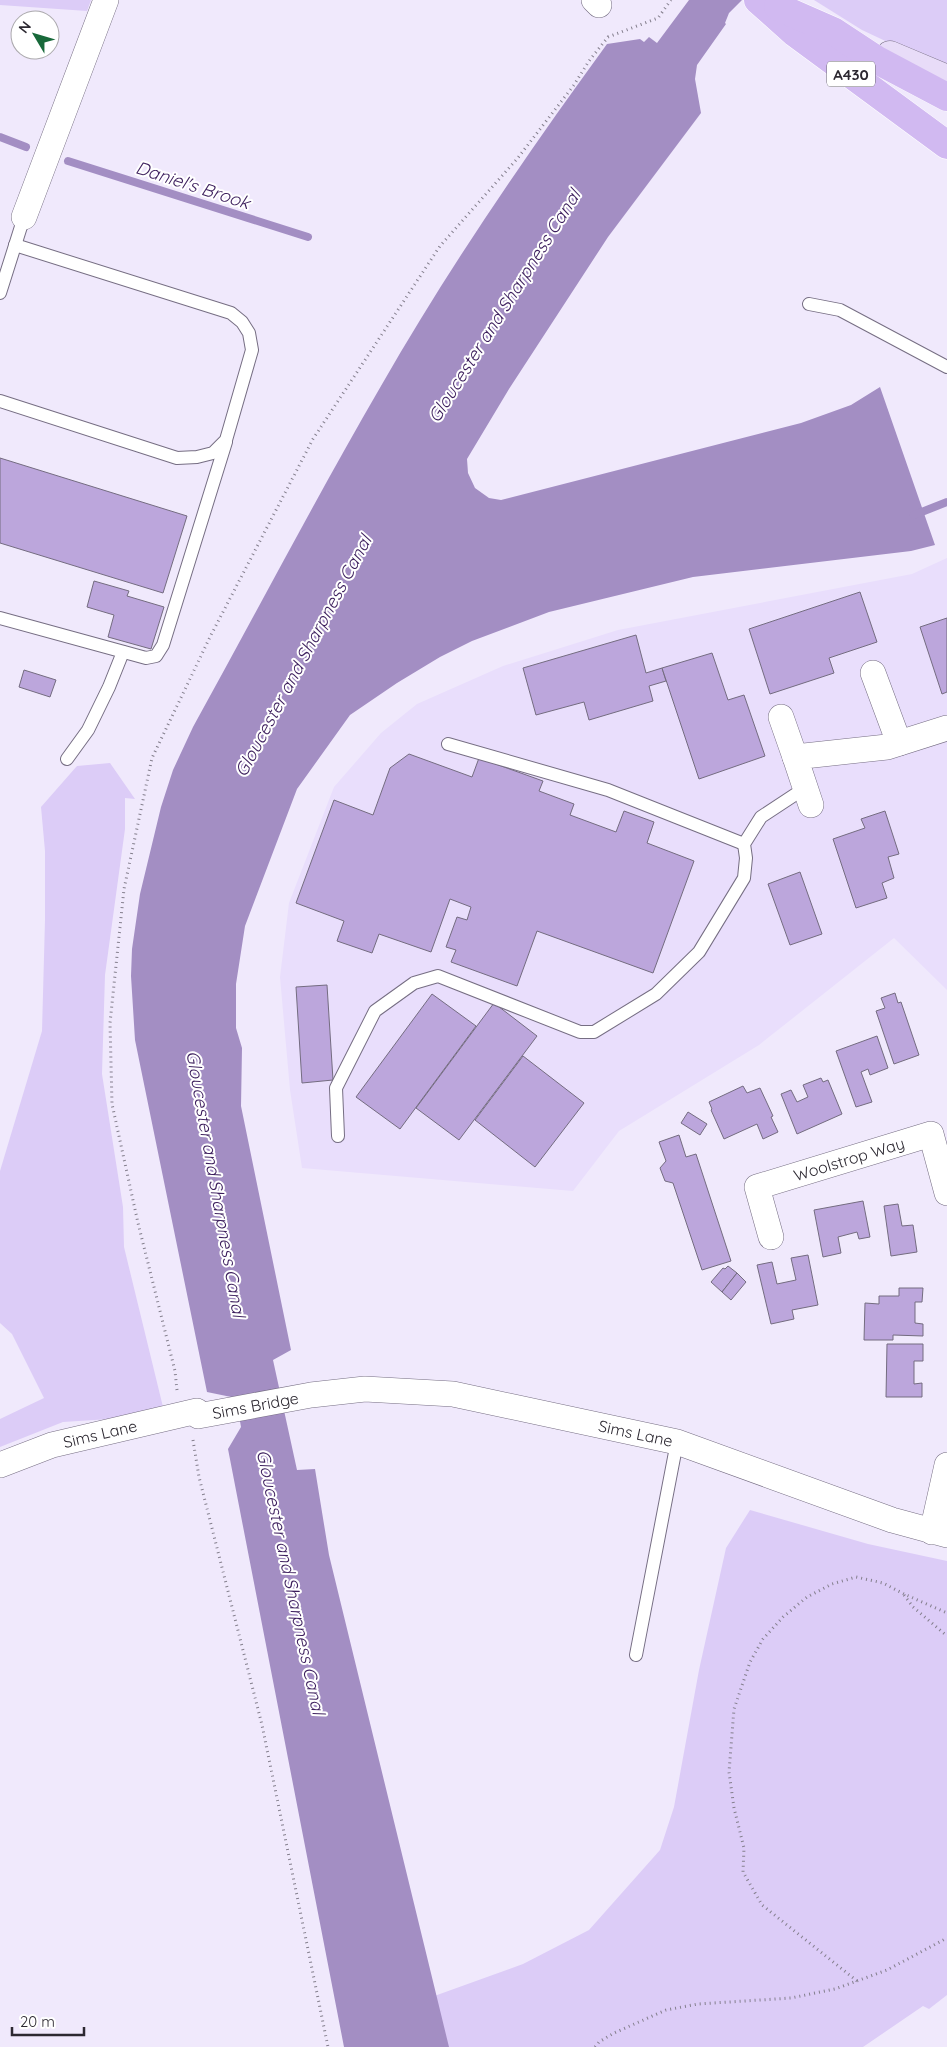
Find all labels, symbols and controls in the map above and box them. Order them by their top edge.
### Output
north arrow [10,10,60,60]
text: N [14,17,35,37]
road number: A430 [827,62,875,86]
water label: Daniel's Brook [133,156,254,215]
water label: Gloucester and Sharpness Canal [423,184,586,427]
water label: Gloucester and Sharpness Canal [229,530,377,781]
water label: Gloucester and Sharpness Canal [181,1049,251,1321]
street label: Woolstrop Way [791,1133,907,1185]
street label: Sims Bridge [210,1388,300,1423]
street label: Sims Lane [61,1415,139,1452]
street label: Sims Lane [597,1415,675,1451]
water label: Gloucester and Sharpness Canal [252,1447,331,1718]
scale bar [12,2004,85,2036]
text: 20 m [20,2012,55,2031]

